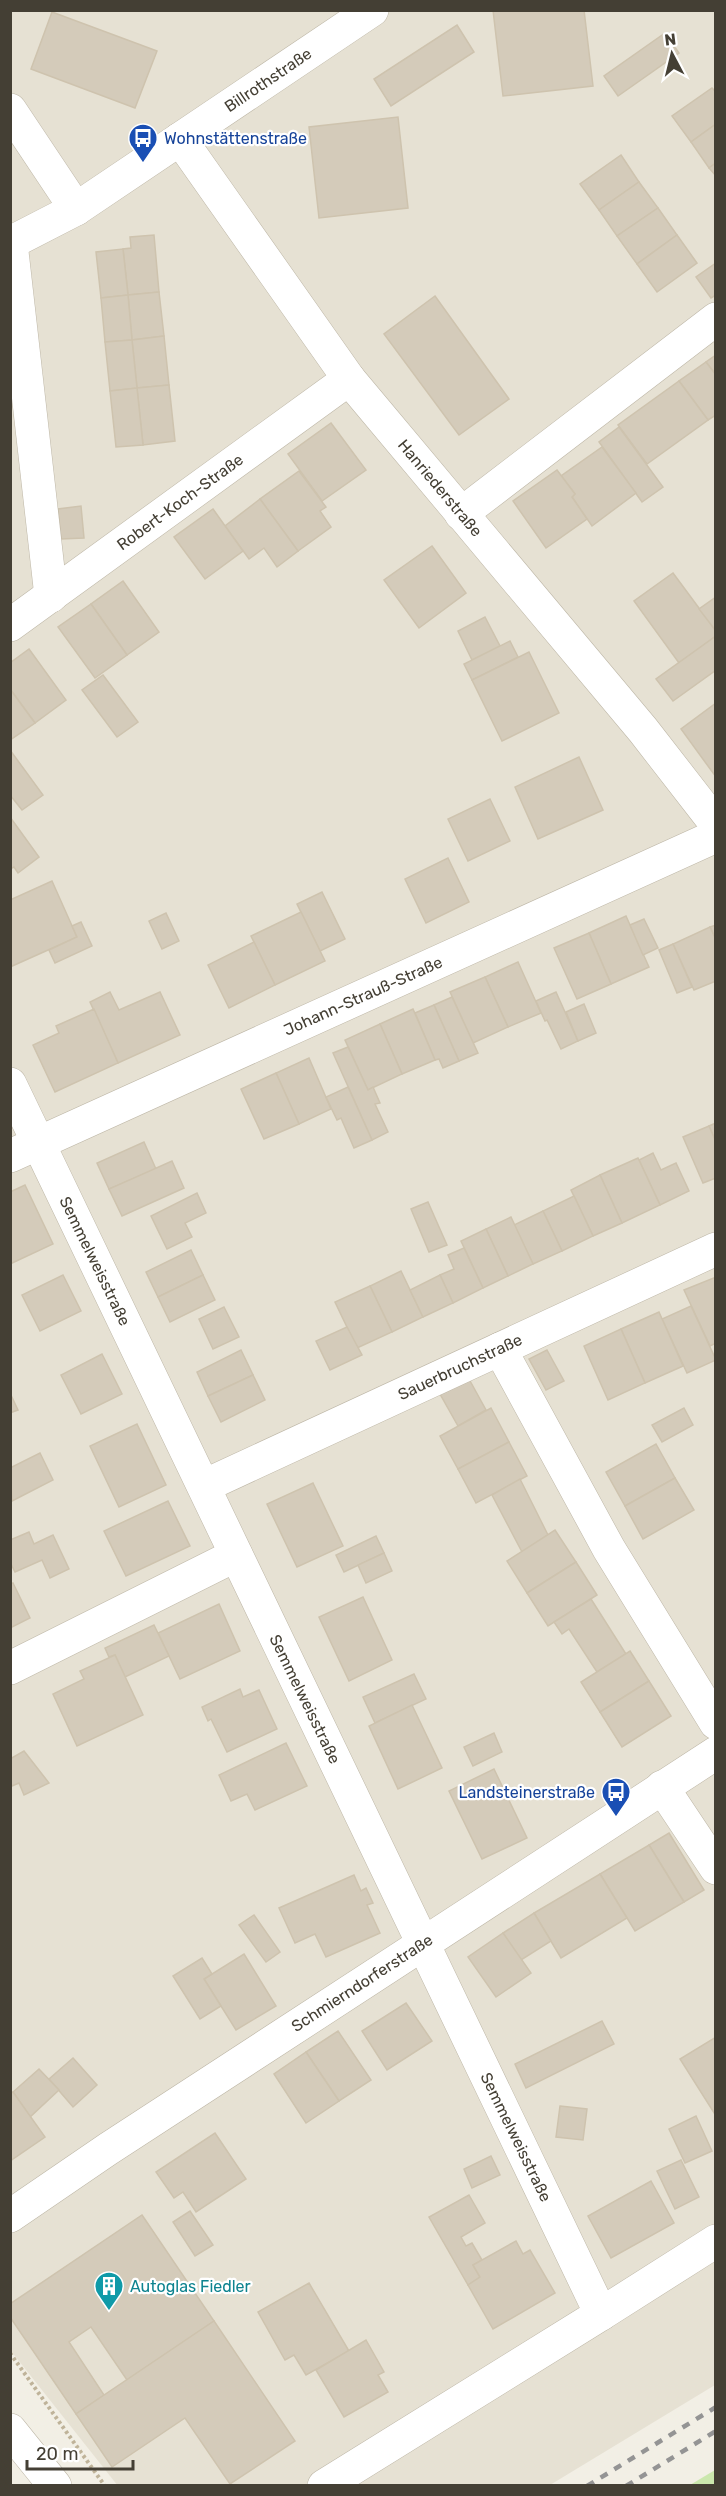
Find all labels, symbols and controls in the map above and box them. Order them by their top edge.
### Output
north arrow [642,24,702,84]
text: N [663,29,677,50]
street label: Billrothstraße [221,44,315,116]
bus stop icon: Wohnstättenstraße [127,122,159,164]
place label: Wohnstättenstraße [164,129,307,148]
street label: Hanriederstraße [394,436,486,540]
street label: Robert-Koch-Straße [113,450,247,554]
street label: Johann-Strauß-Straße [281,952,445,1040]
street label: Semmelweisstraße [55,1193,135,1329]
street label: Sauerbruchstraße [395,1330,525,1404]
street label: Semmelweisstraße [265,1631,345,1767]
bus stop icon: Landsteinerstraße [600,1776,632,1818]
place label: Landsteinerstraße [458,1783,595,1802]
street label: Schmierndorferstraße [288,1930,436,2036]
street label: Semmelweisstraße [476,2069,556,2205]
building icon: Autoglas Fiedler [93,2270,125,2312]
place label: Autoglas Fiedler [130,2277,251,2296]
scale bar [27,2433,134,2471]
text: 20 m [36,2443,78,2465]

